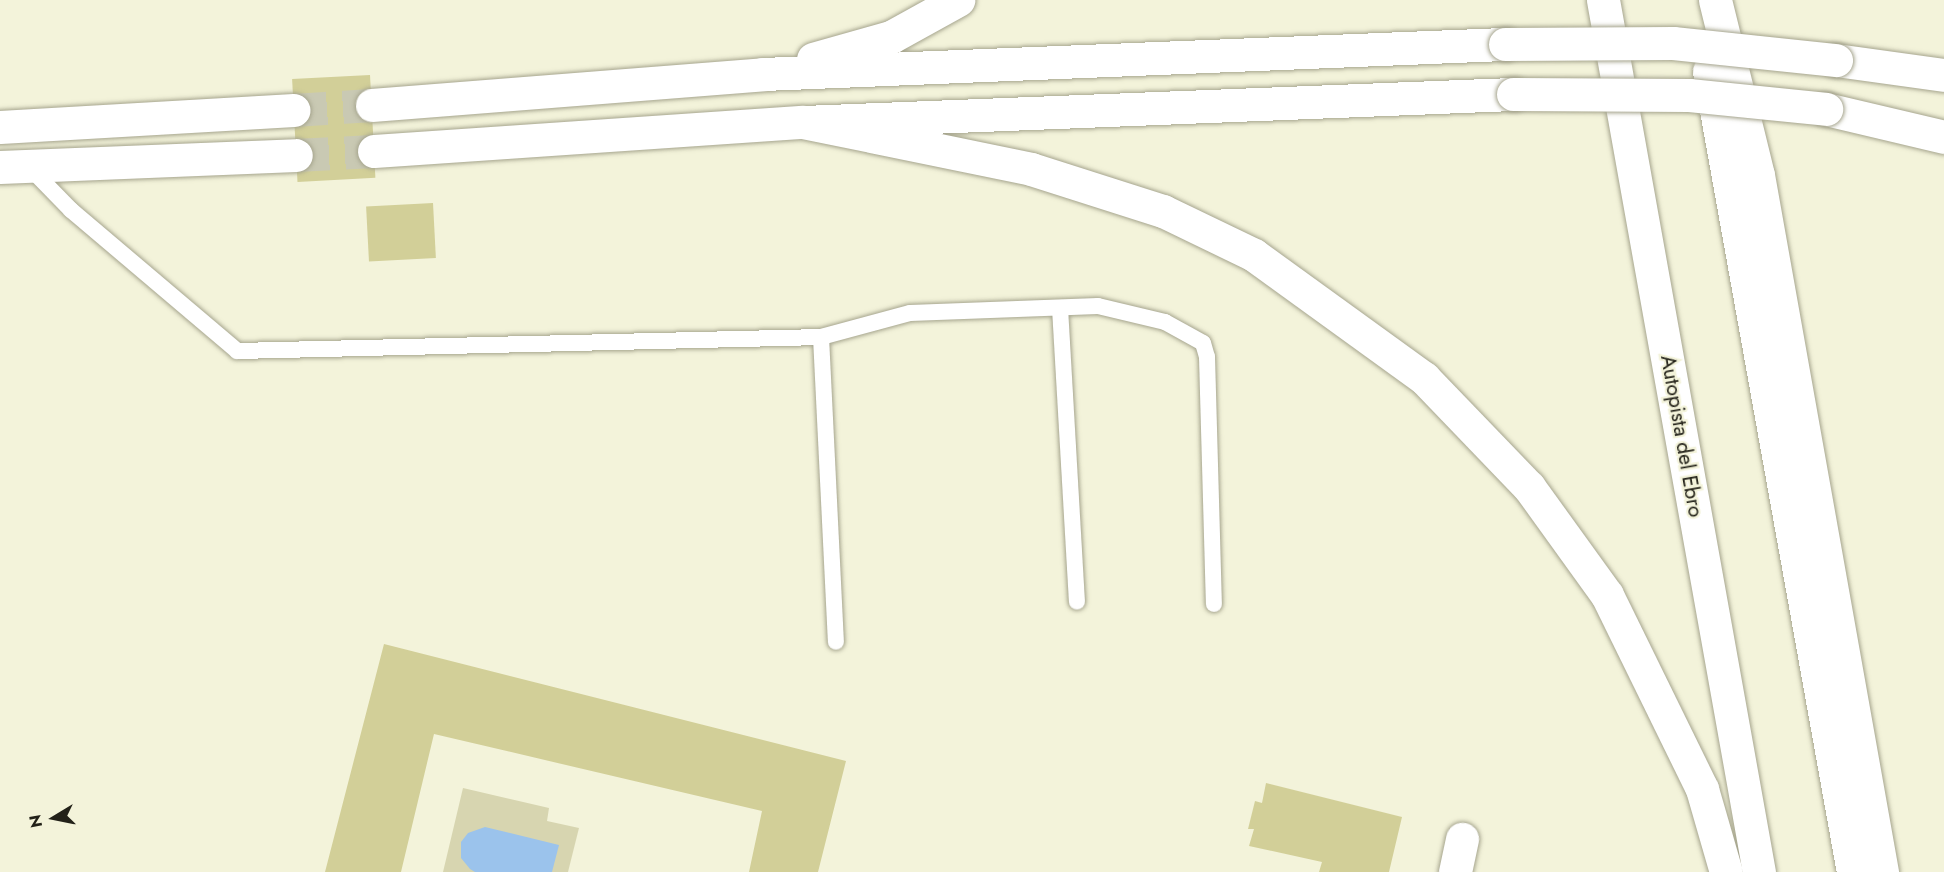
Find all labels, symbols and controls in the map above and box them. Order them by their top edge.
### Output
street label: Autopista del Ebro [1655,353,1709,519]
north arrow [24,788,84,848]
text: N [23,813,48,829]

